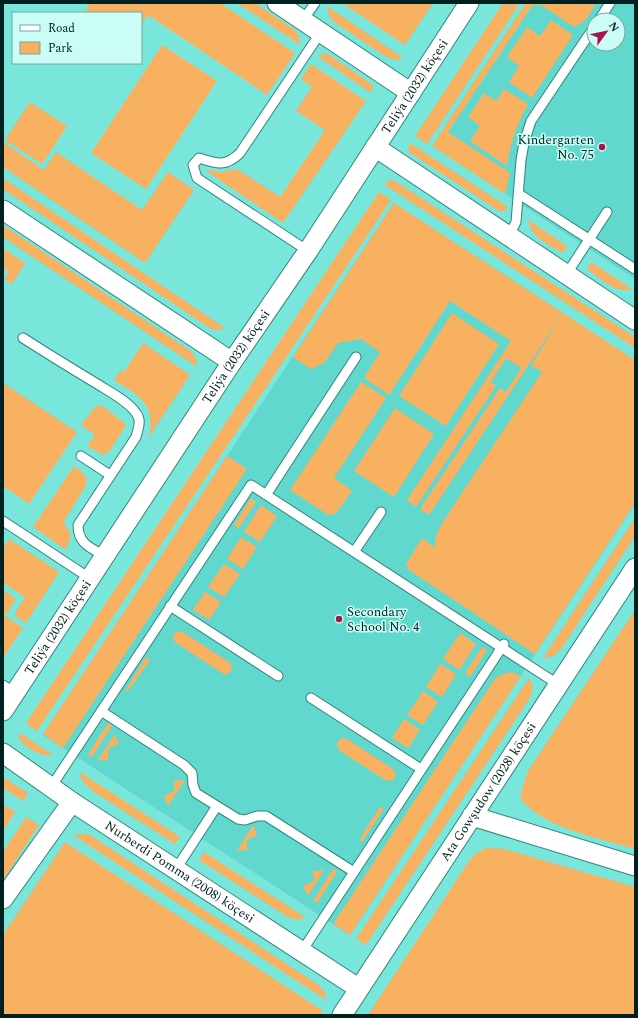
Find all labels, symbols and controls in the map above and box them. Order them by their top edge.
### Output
legend [12,12,142,64]
north arrow [586,12,626,52]
text: N [604,18,624,35]
text: Road [48,19,75,38]
street label: Teliýa (2032) köçesi [376,35,453,138]
text: Park [48,39,73,58]
place label: Kindergarten No. 75 [517,130,594,165]
marker: Kindergarten No. 75 [597,142,607,152]
street label: Teliýa (2032) köçesi [197,305,275,408]
street label: Teliýa (2032) köçesi [19,576,96,679]
place label: Secondary School No. 4 [347,602,420,637]
marker: Secondary School No. 4 [334,614,344,624]
street label: Ata Gowşudow (2028) köçesi [435,718,541,865]
street label: Nurberdi Pomma (2008) köçesi [101,816,259,928]

